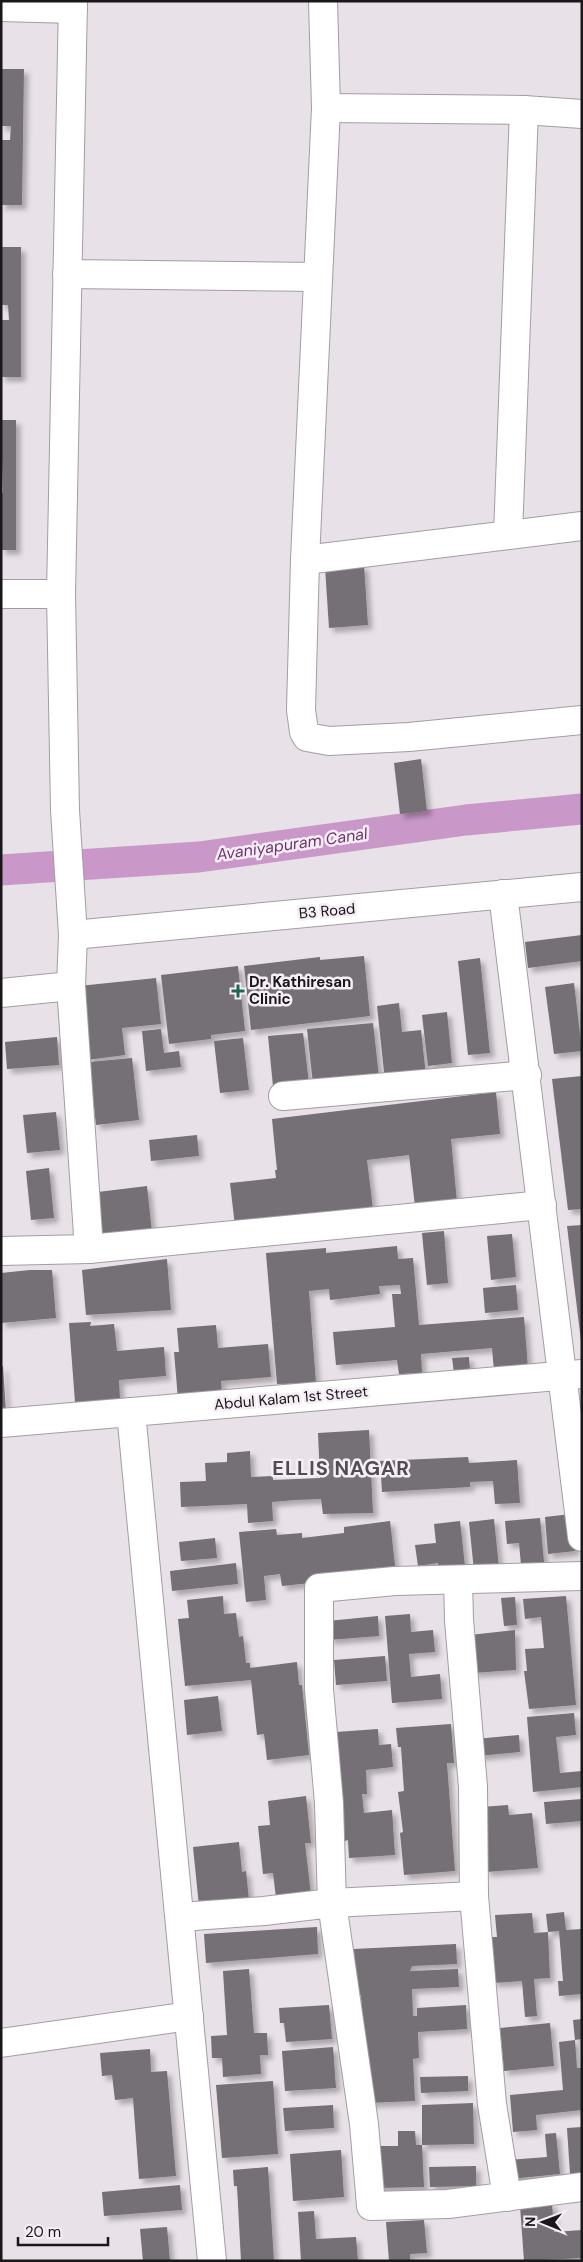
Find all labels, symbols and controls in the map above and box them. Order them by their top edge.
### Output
water label: Avaniyapuram Canal [214,823,369,865]
street label: B3 Road [298,899,356,923]
place label: Dr. Kathiresan Clinic [249,972,351,1009]
marker: Dr. Kathiresan Clinic [231,984,245,998]
street label: Abdul Kalam 1st Street [213,1381,369,1415]
district label: ELLIS NAGAR [272,1455,410,1481]
north arrow [518,2197,568,2247]
scale bar [18,2214,108,2246]
text: N [521,2217,539,2227]
text: 20 m [25,2222,61,2242]

